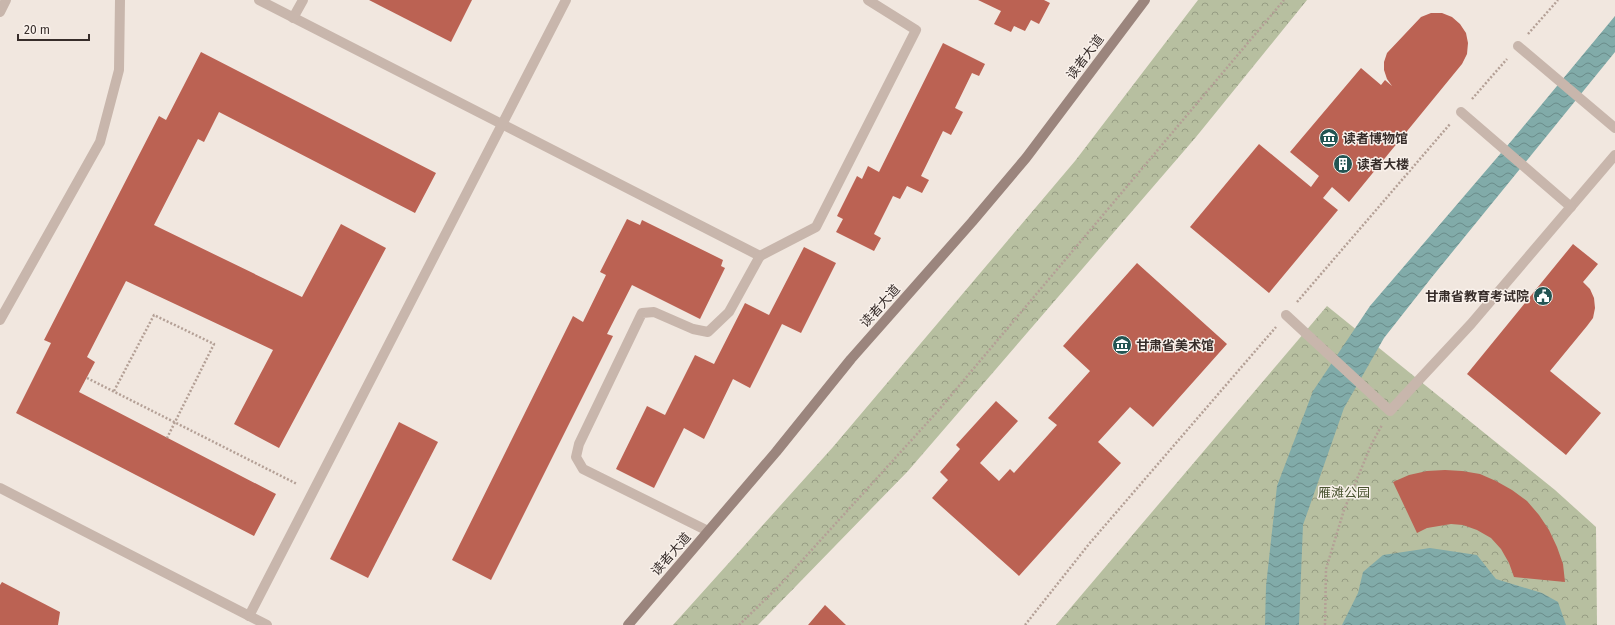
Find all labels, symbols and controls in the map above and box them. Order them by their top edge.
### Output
scale bar [18,16,89,42]
text: 20 m [24,23,50,37]
street label: 读者大道 [1063,32,1107,82]
museum icon: 读者博物馆 [1318,127,1340,149]
place label: 读者博物馆 [1343,131,1408,146]
building icon: 读者大楼 [1332,153,1354,175]
place label: 读者大楼 [1357,157,1409,172]
street label: 读者大道 [857,282,903,330]
public building icon: 甘肃省教育考试院 [1532,285,1554,307]
place label: 甘肃省教育考试院 [1425,289,1529,304]
museum icon: 甘肃省美术馆 [1111,334,1133,356]
place label: 甘肃省美术馆 [1136,338,1214,353]
park label: 雁滩公园 [1318,485,1370,500]
street label: 读者大道 [648,529,694,579]

